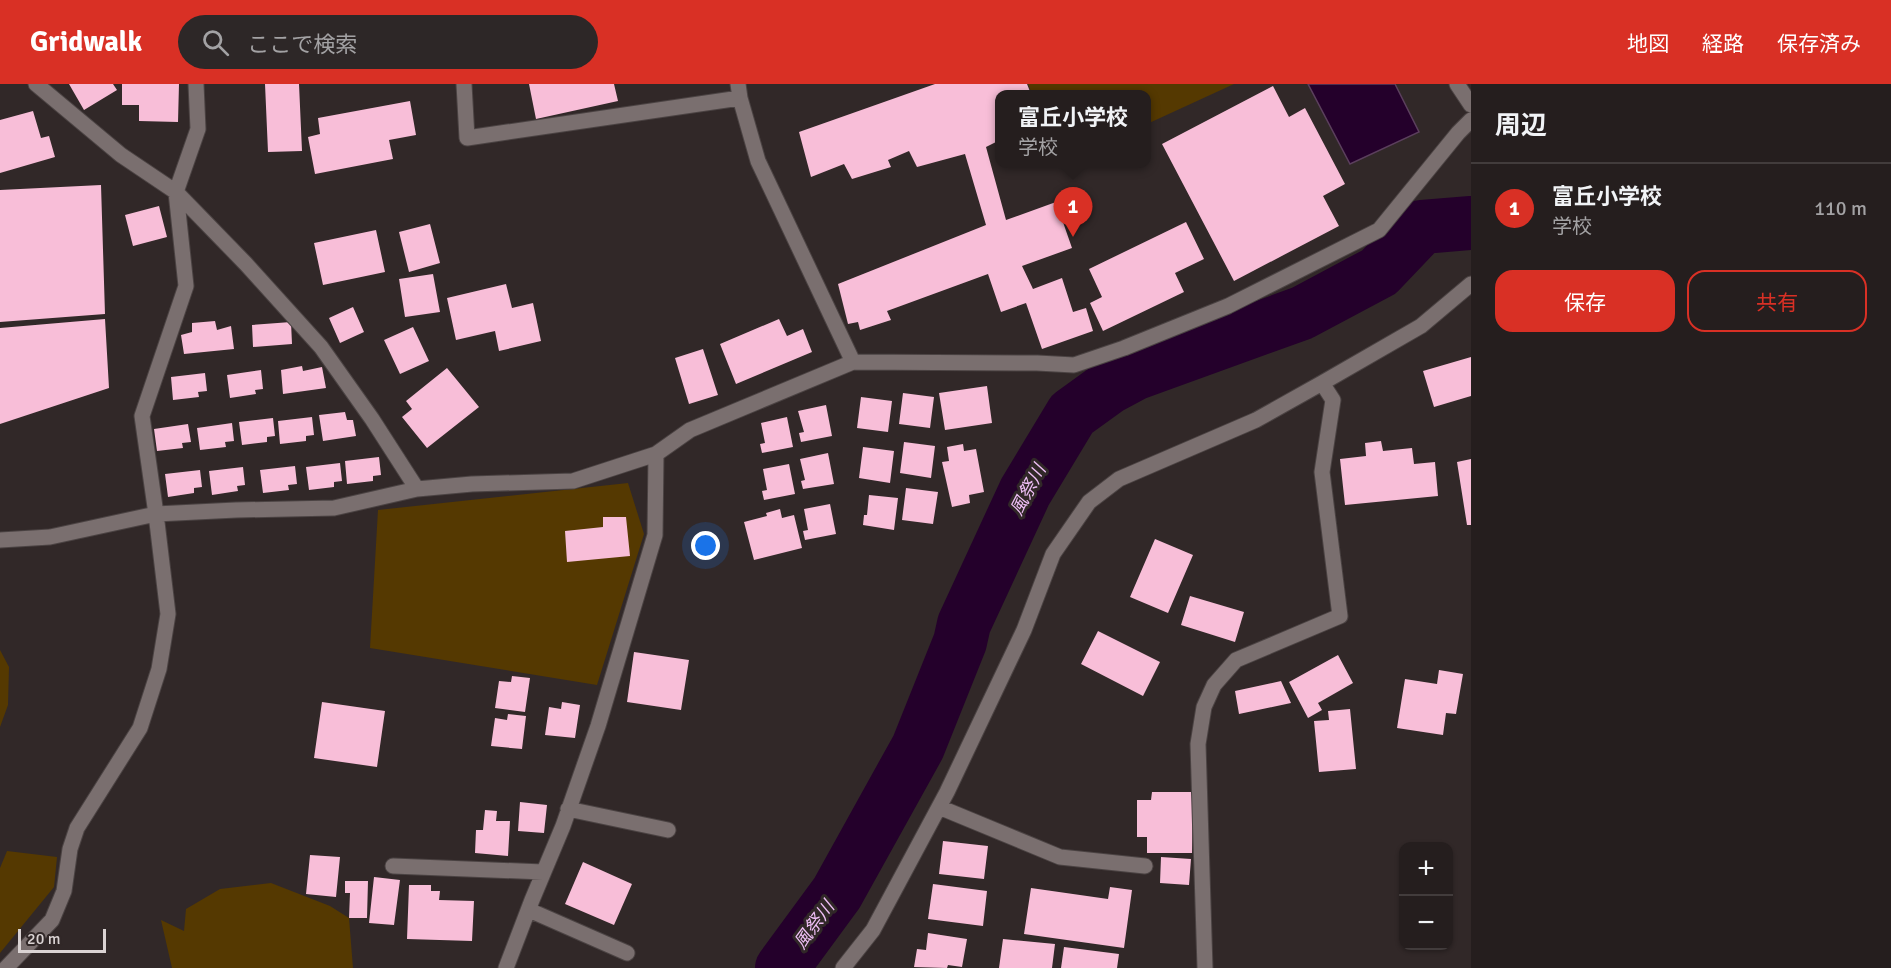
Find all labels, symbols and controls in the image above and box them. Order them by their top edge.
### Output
search box [178,15,598,69]
text: Gridwalk [30,25,142,59]
icon: search [199,26,232,59]
text: ここで検索 [247,31,357,58]
text: 地図 [1627,31,1669,57]
text: 経路 [1702,31,1744,57]
text: 保存済み [1777,31,1861,57]
popup [995,90,1151,168]
text: 富丘小学校 [1018,104,1128,131]
text: 周辺 [1495,110,1547,142]
text: 学校 [1018,135,1058,160]
text: 富丘小学校 [1552,183,1662,210]
pin: 1 [1054,188,1092,237]
text: 1 [1509,196,1520,221]
text: 110 m [1814,196,1867,221]
text: 学校 [1552,214,1592,239]
button: 保存 [1495,270,1675,332]
button: 共有 [1687,270,1867,332]
water label: 風祭川 [1006,459,1051,519]
your location [691,531,720,560]
map controls [1399,842,1453,950]
button: + [1399,842,1453,896]
water label: 風祭川 [789,895,840,953]
button: − [1399,896,1453,950]
scale bar [18,926,106,954]
text: 20 m [27,929,61,949]

